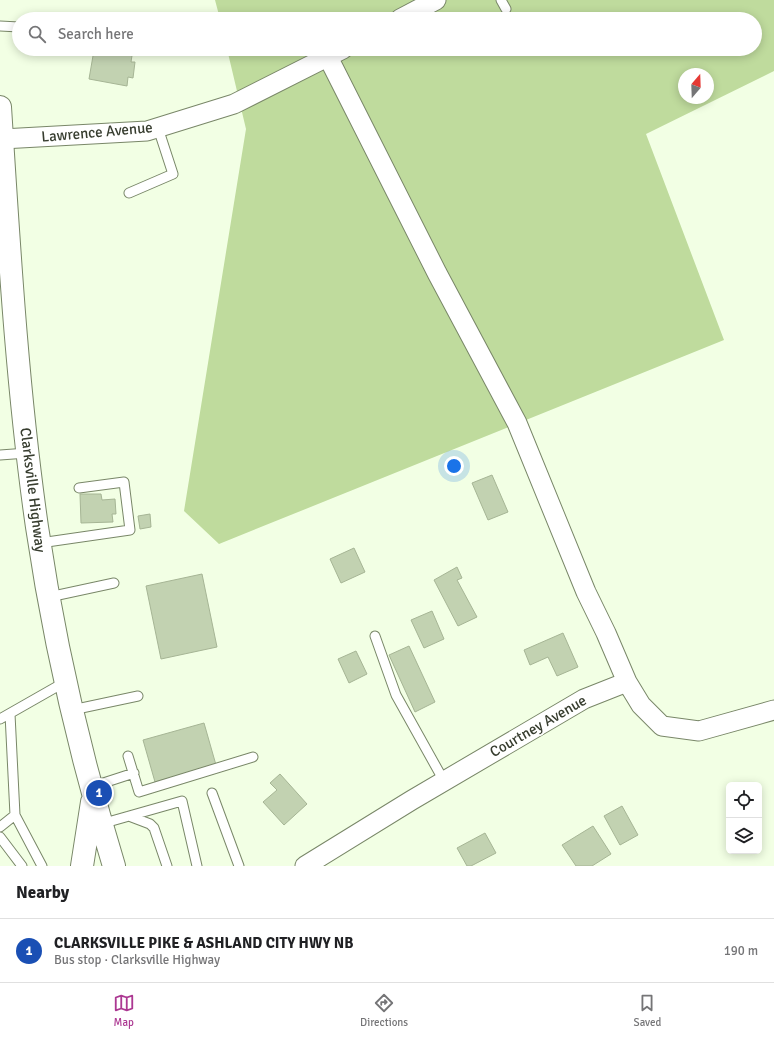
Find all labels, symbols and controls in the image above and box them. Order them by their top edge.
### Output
search box [12,12,762,56]
icon: search [26,23,48,45]
text: Search here [58,25,134,43]
north arrow [678,68,714,104]
street label: Lawrence Avenue [41,118,153,146]
street label: Clarksville Highway [16,426,50,554]
your location [444,456,464,476]
street label: Courtney Avenue [486,691,590,761]
pin: 1 [86,778,112,808]
map controls [726,782,762,854]
button: locate [726,782,762,818]
button: layers [726,818,762,854]
text: Nearby [16,882,69,903]
text: CLARKSVILLE PIKE & ASHLAND CITY HWY NB [54,934,354,952]
text: 1 [25,943,33,959]
text: 190 m [724,943,758,959]
text: Bus stop · Clarksville Highway [54,952,220,968]
tab: Map [113,992,135,1029]
tab: Directions [360,992,408,1029]
tab: Saved [634,992,661,1029]

